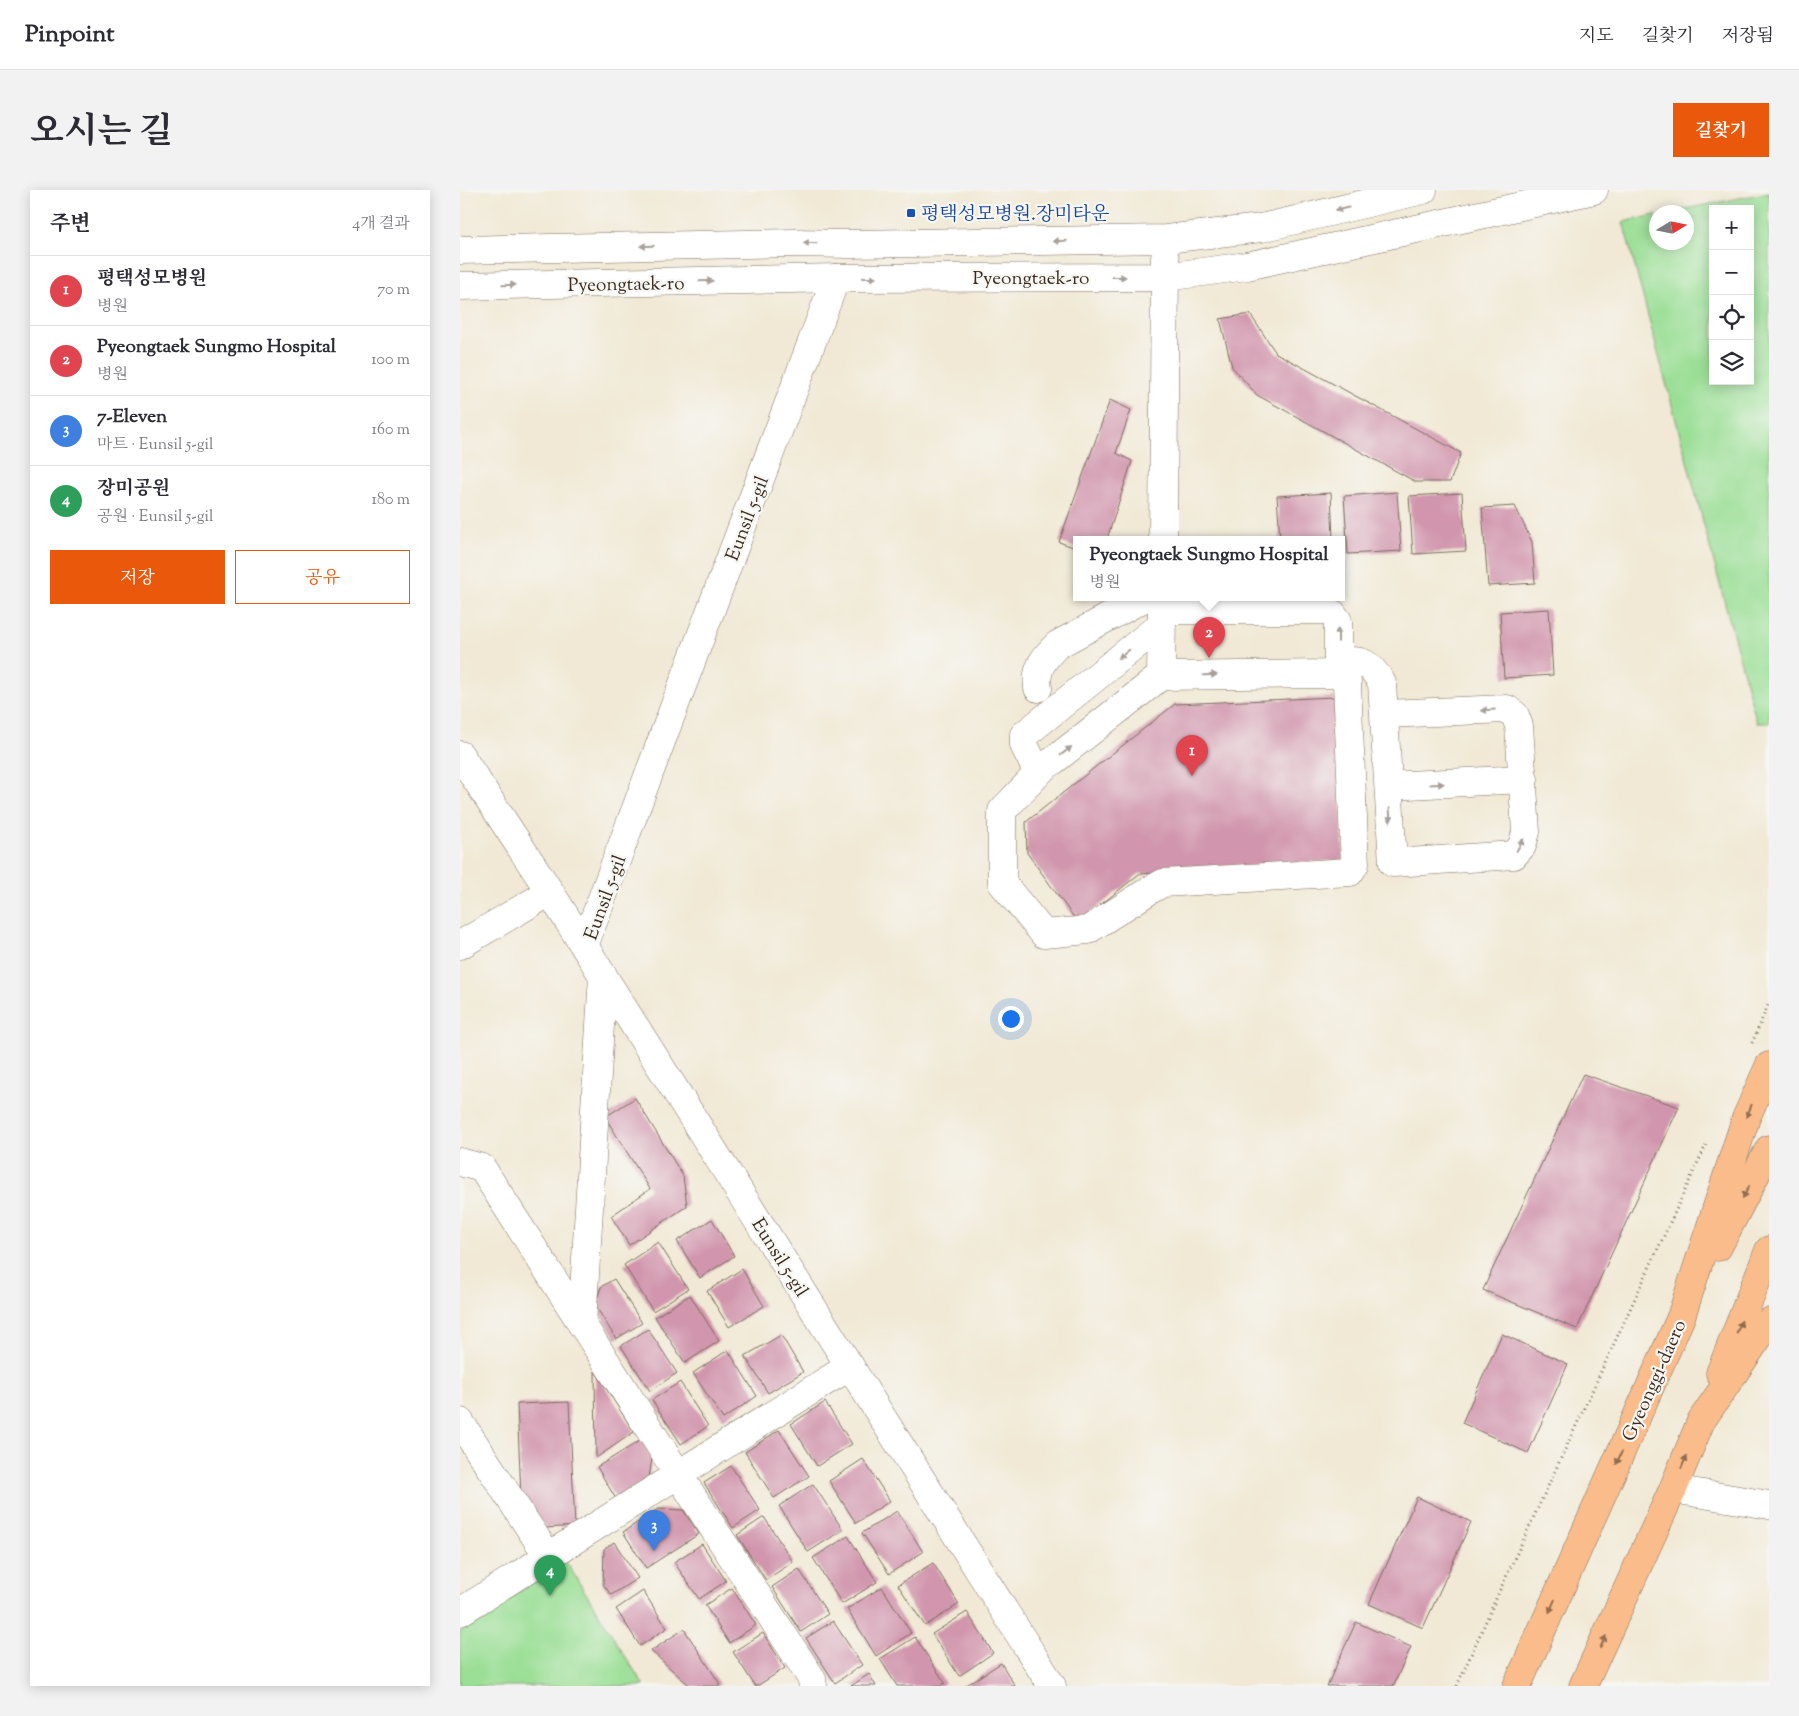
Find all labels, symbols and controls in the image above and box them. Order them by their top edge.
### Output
text: Pinpoint [25,18,114,52]
text: 지도 [1579,24,1614,50]
text: 길찾기 [1642,24,1694,50]
text: 저장됨 [1722,24,1774,50]
button: 길찾기 [1673,103,1769,157]
text: 오시는 길 [30,108,173,159]
place label: 평택성모병원.장미타운 [921,202,1109,229]
one-way arrow [1334,205,1349,213]
north arrow [1649,205,1694,250]
map controls [1709,205,1754,385]
button: + [1709,205,1754,250]
marker: 평택성모병원.장미타운 [905,207,917,219]
text: 주변 [50,210,91,240]
text: 4개 결과 [352,213,410,236]
one-way arrow [1051,237,1067,245]
one-way arrow [801,239,817,247]
one-way arrow [639,242,655,250]
button: − [1709,250,1754,295]
text: 평택성모병원 [97,266,207,293]
street label: Pyeongtaek-ro [973,266,1089,293]
street label: Pyeongtaek-ro [567,271,685,300]
one-way arrow [1111,273,1127,281]
one-way arrow [861,274,877,282]
one-way arrow [698,276,714,284]
text: 1 [63,279,69,302]
text: 70 m [377,279,410,302]
one-way arrow [501,281,517,289]
button: locate [1709,295,1754,340]
text: 병원 [97,296,128,319]
text: Pyeongtaek Sungmo Hospital [97,334,336,361]
button: layers [1709,340,1754,385]
text: 2 [62,349,70,372]
text: 100 m [371,349,410,372]
text: 병원 [97,364,128,387]
text: 7-Eleven [97,404,167,431]
text: 3 [63,419,69,442]
text: 160 m [372,419,410,442]
text: 마트 · Eunsil 5-gil [97,434,214,457]
street label: Eunsil 5-gil [720,473,777,565]
text: 장미공원 [97,476,170,503]
text: 4 [62,489,70,512]
text: 180 m [371,489,410,512]
text: 공원 · Eunsil 5-gil [97,506,214,529]
popup [1073,536,1345,601]
text: Pyeongtaek Sungmo Hospital [1089,542,1329,569]
button: 저장 [50,550,225,604]
button: 공유 [235,550,410,604]
text: 병원 [1089,572,1120,595]
pin: 2 [1193,617,1225,658]
one-way arrow [1334,626,1342,642]
one-way arrow [1118,649,1131,660]
one-way arrow [1202,671,1218,679]
one-way arrow [1479,706,1495,714]
pin: 1 [1176,735,1208,776]
one-way arrow [1059,745,1072,756]
one-way arrow [1430,779,1446,787]
one-way arrow [1387,808,1395,824]
one-way arrow [1516,838,1524,853]
street label: Eunsil 5-gil [578,852,634,944]
your location [998,1006,1024,1032]
one-way arrow [1745,1104,1753,1118]
one-way arrow [1742,1185,1750,1199]
street label: Eunsil 5-gil [744,1214,814,1303]
street label: Gyeonggi-daero [1616,1316,1694,1446]
one-way arrow [1735,1320,1743,1334]
one-way arrow [1614,1451,1622,1465]
one-way arrow [1681,1455,1689,1469]
pin: 3 [638,1510,670,1551]
pin: 4 [534,1555,566,1596]
one-way arrow [1548,1599,1556,1613]
one-way arrow [1599,1635,1607,1649]

